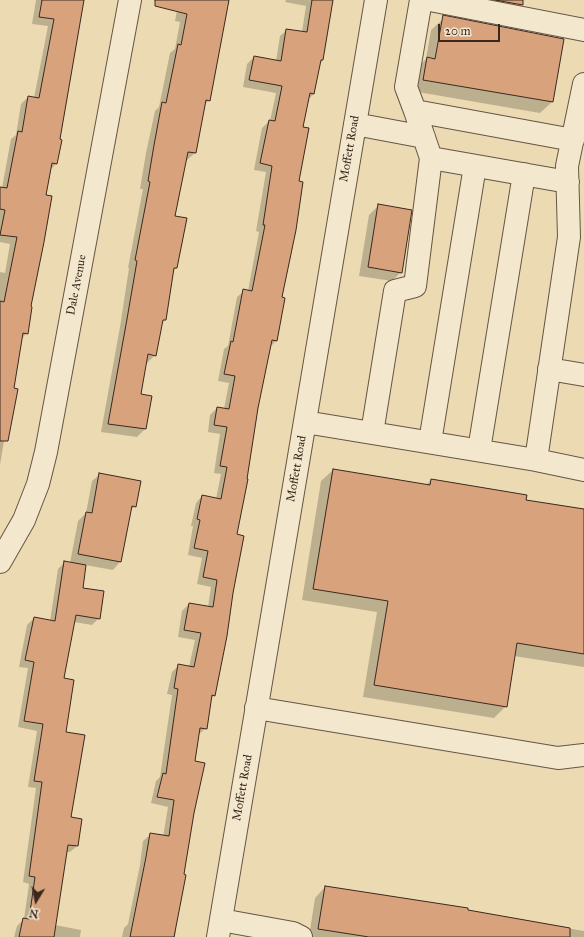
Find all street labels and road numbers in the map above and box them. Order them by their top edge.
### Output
street label: Moffett Road [337,115,363,183]
street label: Dale Avenue [64,254,90,316]
street label: Moffett Road [284,435,310,503]
street label: Moffett Road [230,754,256,822]

